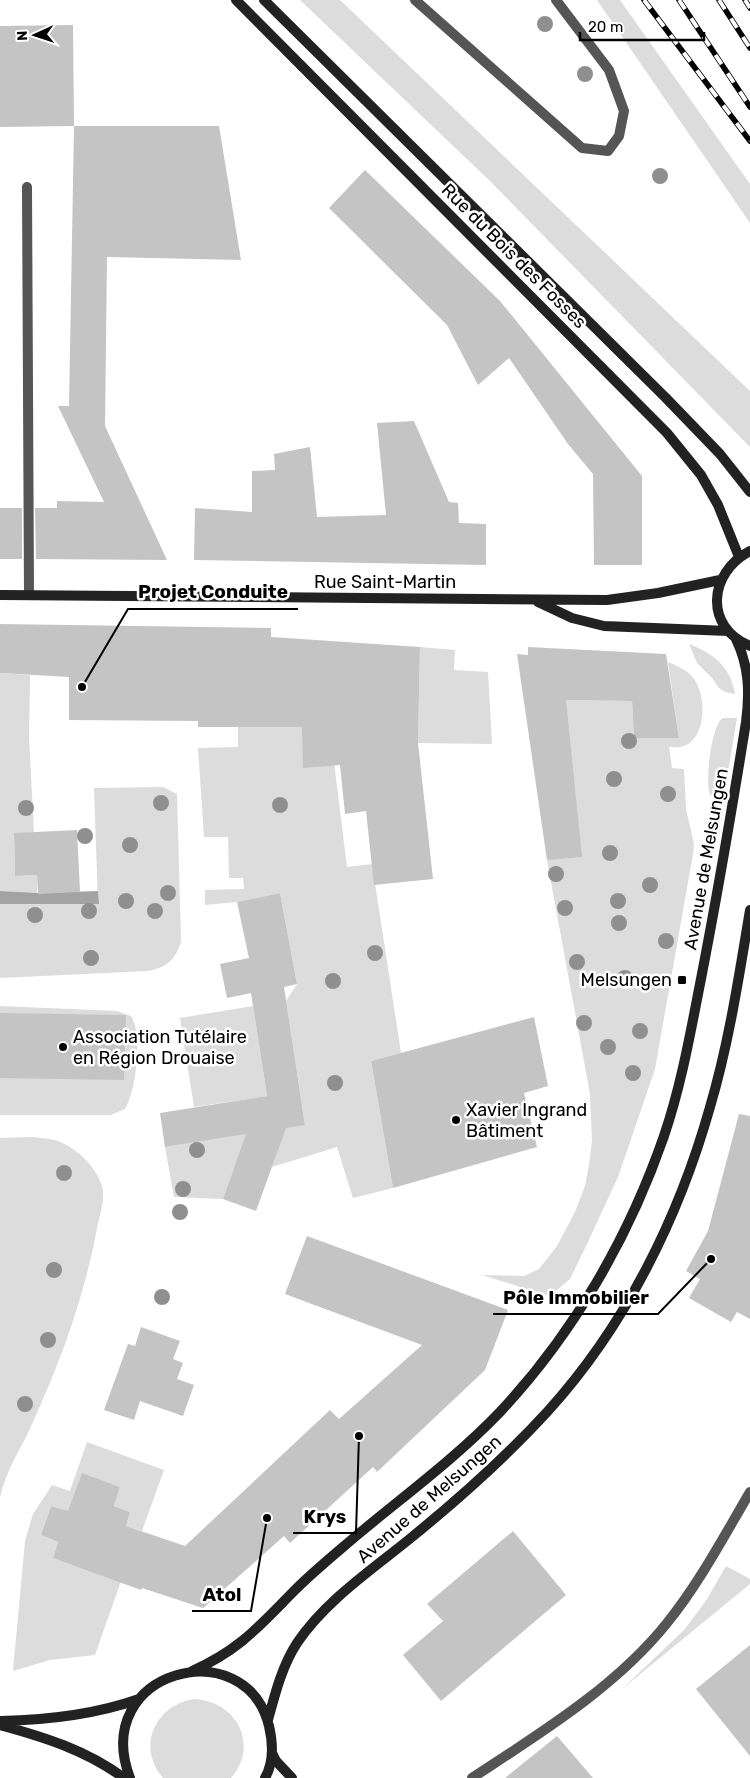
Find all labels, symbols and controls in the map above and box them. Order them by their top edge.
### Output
north arrow [10,10,60,60]
scale bar [580,10,704,42]
text: 20 m [588,18,623,36]
text: N [14,30,31,41]
street label: Rue du Bois des Fosses [437,179,591,333]
street label: Rue Saint-Martin [314,571,456,593]
callout: Projet Conduite [128,575,298,609]
text: Projet Conduite [138,580,288,603]
street label: Avenue de Melsungen [679,766,733,952]
place label: Melsungen [581,969,672,991]
marker: Melsungen [676,974,688,986]
place label: Association Tutélaire en Région Drouaise [73,1026,247,1069]
marker: Association Tutélaire en Région Drouaise [57,1041,69,1053]
place label: Xavier Ingrand Bâtiment [466,1099,587,1142]
marker: Xavier Ingrand Bâtiment [450,1114,462,1126]
callout: Pôle Immobilier [493,1280,658,1314]
text: Pôle Immobilier [503,1286,649,1309]
street label: Avenue de Melsungen [352,1430,506,1568]
callout: Krys [293,1499,356,1533]
text: Krys [304,1505,346,1528]
callout: Atol [192,1577,251,1611]
text: Atol [203,1583,241,1606]

